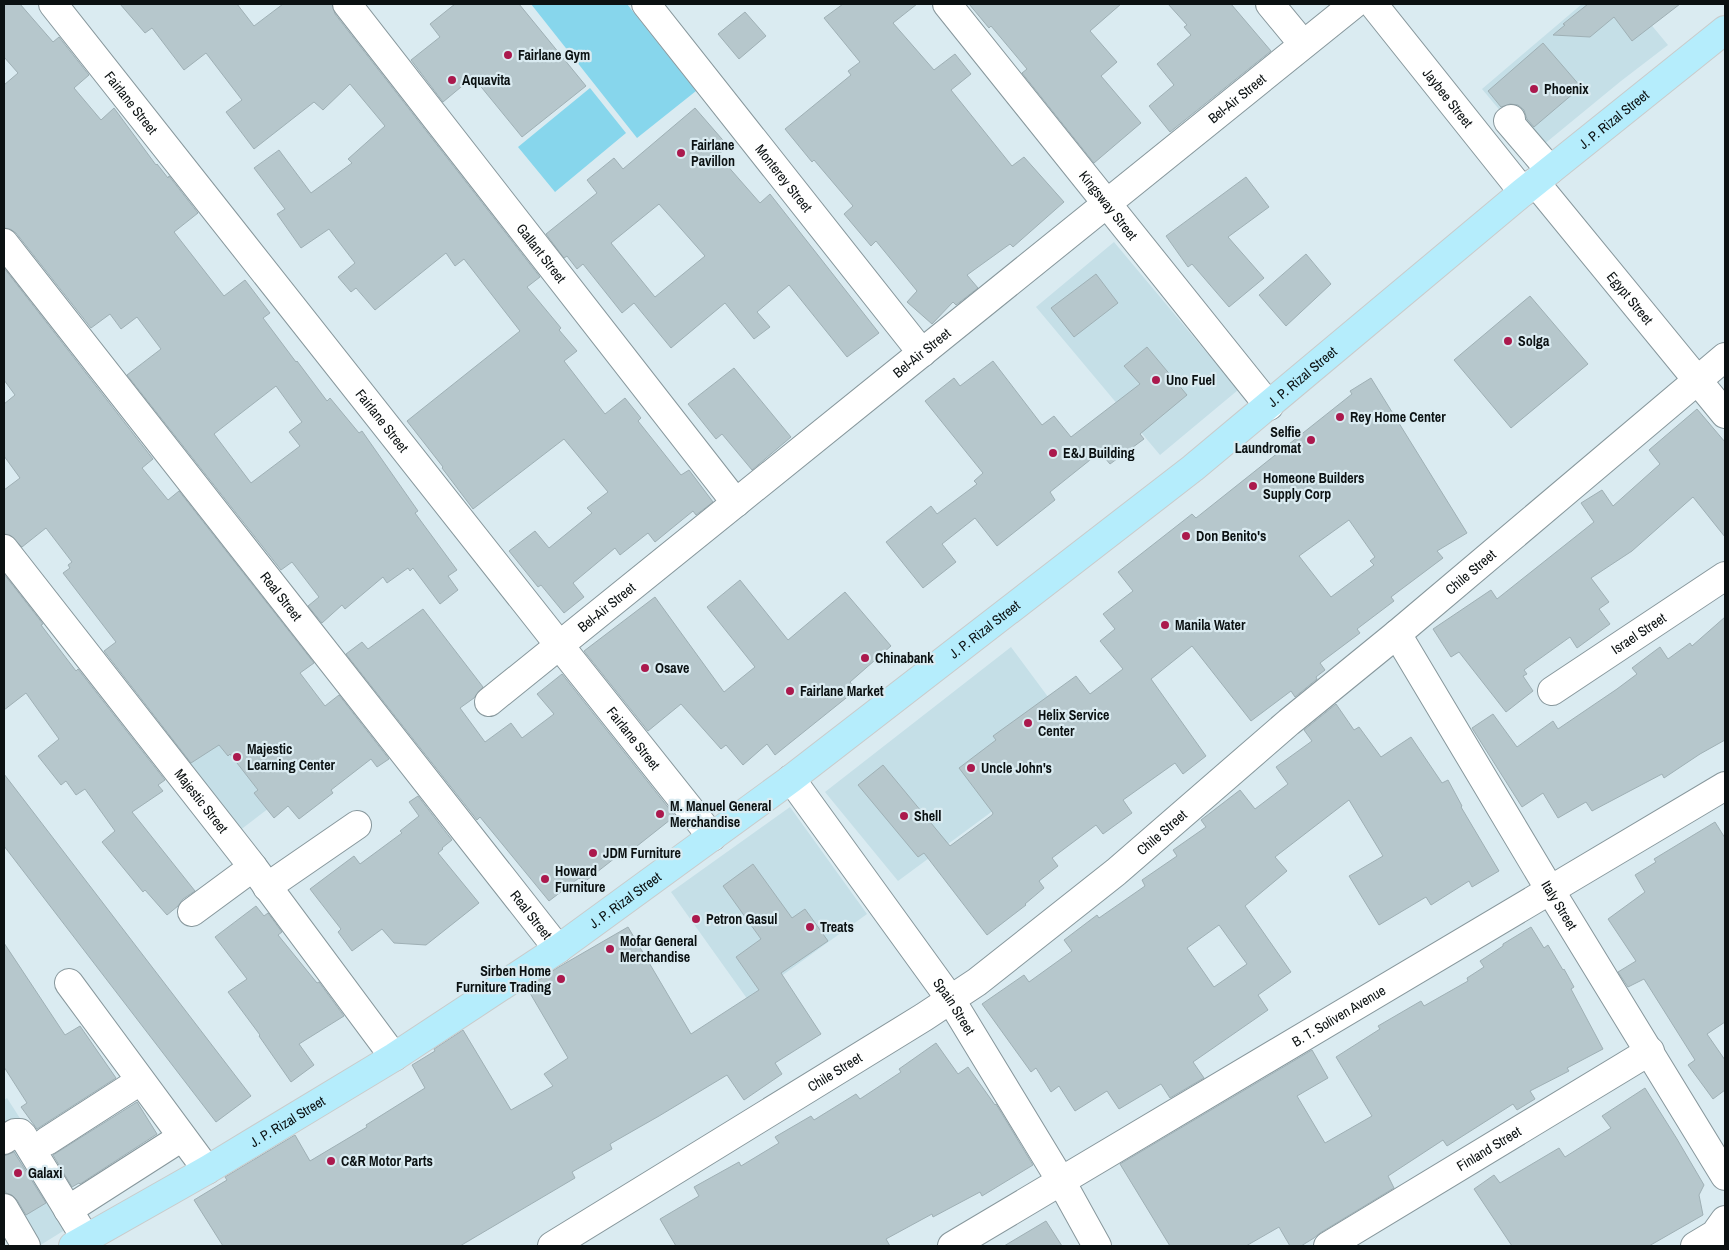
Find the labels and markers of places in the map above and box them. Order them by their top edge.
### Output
place label: Fairlane Gym [518,46,590,64]
marker: Fairlane Gym [502,49,514,61]
place label: Aquavita [462,71,511,89]
marker: Aquavita [446,74,458,86]
place label: Phoenix [1544,80,1589,98]
marker: Phoenix [1528,83,1540,95]
place label: Fairlane Pavillon [691,136,735,170]
marker: Fairlane Pavillon [675,147,687,159]
place label: Solga [1518,332,1550,350]
marker: Solga [1502,335,1514,347]
place label: Uno Fuel [1166,371,1215,389]
marker: Uno Fuel [1150,374,1162,386]
place label: Rey Home Center [1350,408,1446,426]
marker: Rey Home Center [1334,411,1346,423]
place label: Selfie Laundromat [1235,423,1301,457]
marker: Selfie Laundromat [1305,434,1317,446]
place label: E&J Building [1063,444,1134,462]
marker: E&J Building [1047,447,1059,459]
place label: Homeone Builders Supply Corp [1263,469,1364,503]
marker: Homeone Builders Supply Corp [1247,480,1259,492]
place label: Don Benito's [1196,527,1266,545]
marker: Don Benito's [1180,530,1192,542]
place label: Manila Water [1175,616,1246,634]
marker: Manila Water [1159,619,1171,631]
place label: Chinabank [875,649,934,667]
marker: Chinabank [859,652,871,664]
place label: Osave [655,659,689,677]
marker: Osave [639,662,651,674]
place label: Fairlane Market [800,682,884,700]
marker: Fairlane Market [784,685,796,697]
place label: Helix Service Center [1038,706,1109,740]
marker: Helix Service Center [1022,717,1034,729]
place label: Majestic Learning Center [247,740,336,774]
marker: Majestic Learning Center [231,751,243,763]
place label: Uncle John's [981,759,1052,777]
marker: Uncle John's [965,762,977,774]
place label: M. Manuel General Merchandise [670,797,771,831]
place label: Shell [914,807,941,825]
marker: M. Manuel General Merchandise [654,808,666,820]
marker: Shell [898,810,910,822]
place label: JDM Furniture [603,844,681,862]
marker: JDM Furniture [587,847,599,859]
place label: Howard Furniture [555,862,605,896]
marker: Howard Furniture [539,873,551,885]
place label: Petron Gasul [706,910,777,928]
marker: Petron Gasul [690,913,702,925]
place label: Treats [820,918,854,936]
marker: Treats [804,921,816,933]
place label: Mofar General Merchandise [620,932,697,966]
marker: Mofar General Merchandise [604,943,616,955]
place label: Sirben Home Furniture Trading [456,962,551,996]
marker: Sirben Home Furniture Trading [555,973,567,985]
place label: C&R Motor Parts [341,1152,433,1170]
marker: C&R Motor Parts [325,1155,337,1167]
place label: Galaxi [28,1164,62,1182]
marker: Galaxi [12,1167,24,1179]

